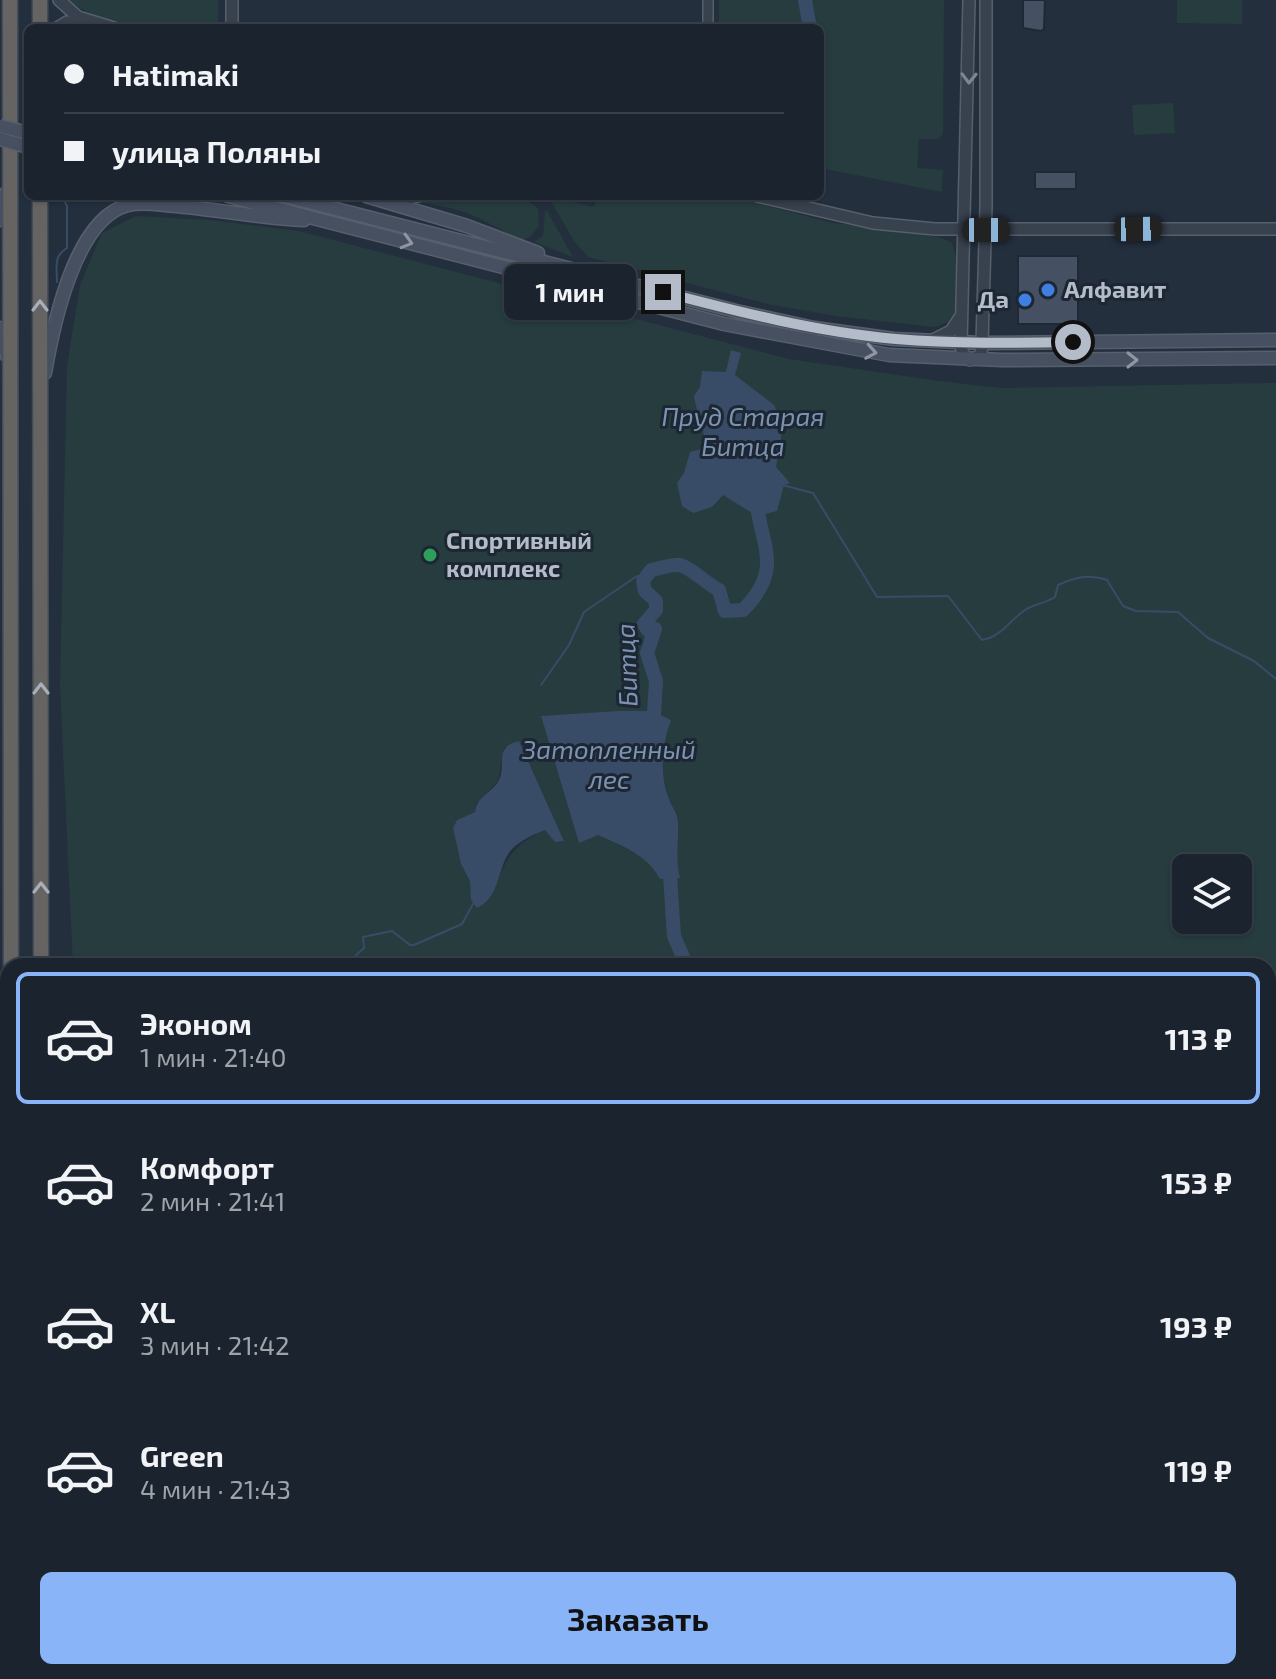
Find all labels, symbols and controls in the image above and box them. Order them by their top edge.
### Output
text: Hatimaki [112,56,239,92]
one-way arrow [960,72,978,85]
text: улица Поляны [112,133,321,169]
car [1114,217,1162,241]
car [962,218,1010,242]
one-way arrow [400,233,414,250]
callout: 1 мин [503,264,635,320]
route end [645,274,681,310]
place label: Алфавит [1064,274,1166,303]
text: 1 мин [536,276,604,307]
marker: Алфавит [1039,281,1057,299]
place label: Да [978,284,1009,313]
marker: Да [1016,291,1034,309]
one-way arrow [31,299,49,312]
route start [1055,324,1091,360]
one-way arrow [864,343,878,360]
one-way arrow [1126,351,1139,368]
water label: Пруд Старая Битца [661,400,825,461]
place label: Спортивный комплекс [446,525,592,582]
marker: Спортивный комплекс [421,546,439,564]
water label: Битца [609,623,642,707]
one-way arrow [32,682,50,695]
water label: Затопленный лес [521,733,696,794]
map controls [1172,854,1252,934]
button: layers [1172,854,1252,934]
one-way arrow [32,881,50,894]
icon: car [44,1002,116,1074]
text: Эконом [140,1005,252,1041]
text: 113 ₽ [1165,1020,1232,1056]
text: 1 мин · 21:40 [140,1041,286,1072]
icon: car [44,1146,116,1218]
text: Комфорт [140,1149,274,1185]
text: 153 ₽ [1161,1164,1232,1200]
text: 2 мин · 21:41 [140,1185,285,1216]
icon: car [44,1290,116,1362]
text: XL [140,1293,175,1329]
text: 193 ₽ [1160,1308,1232,1344]
text: 3 мин · 21:42 [140,1329,290,1360]
icon: car [44,1434,116,1506]
text: Green [140,1437,224,1473]
text: 119 ₽ [1164,1452,1232,1488]
text: 4 мин · 21:43 [140,1473,291,1504]
button: Заказать [40,1572,1236,1664]

